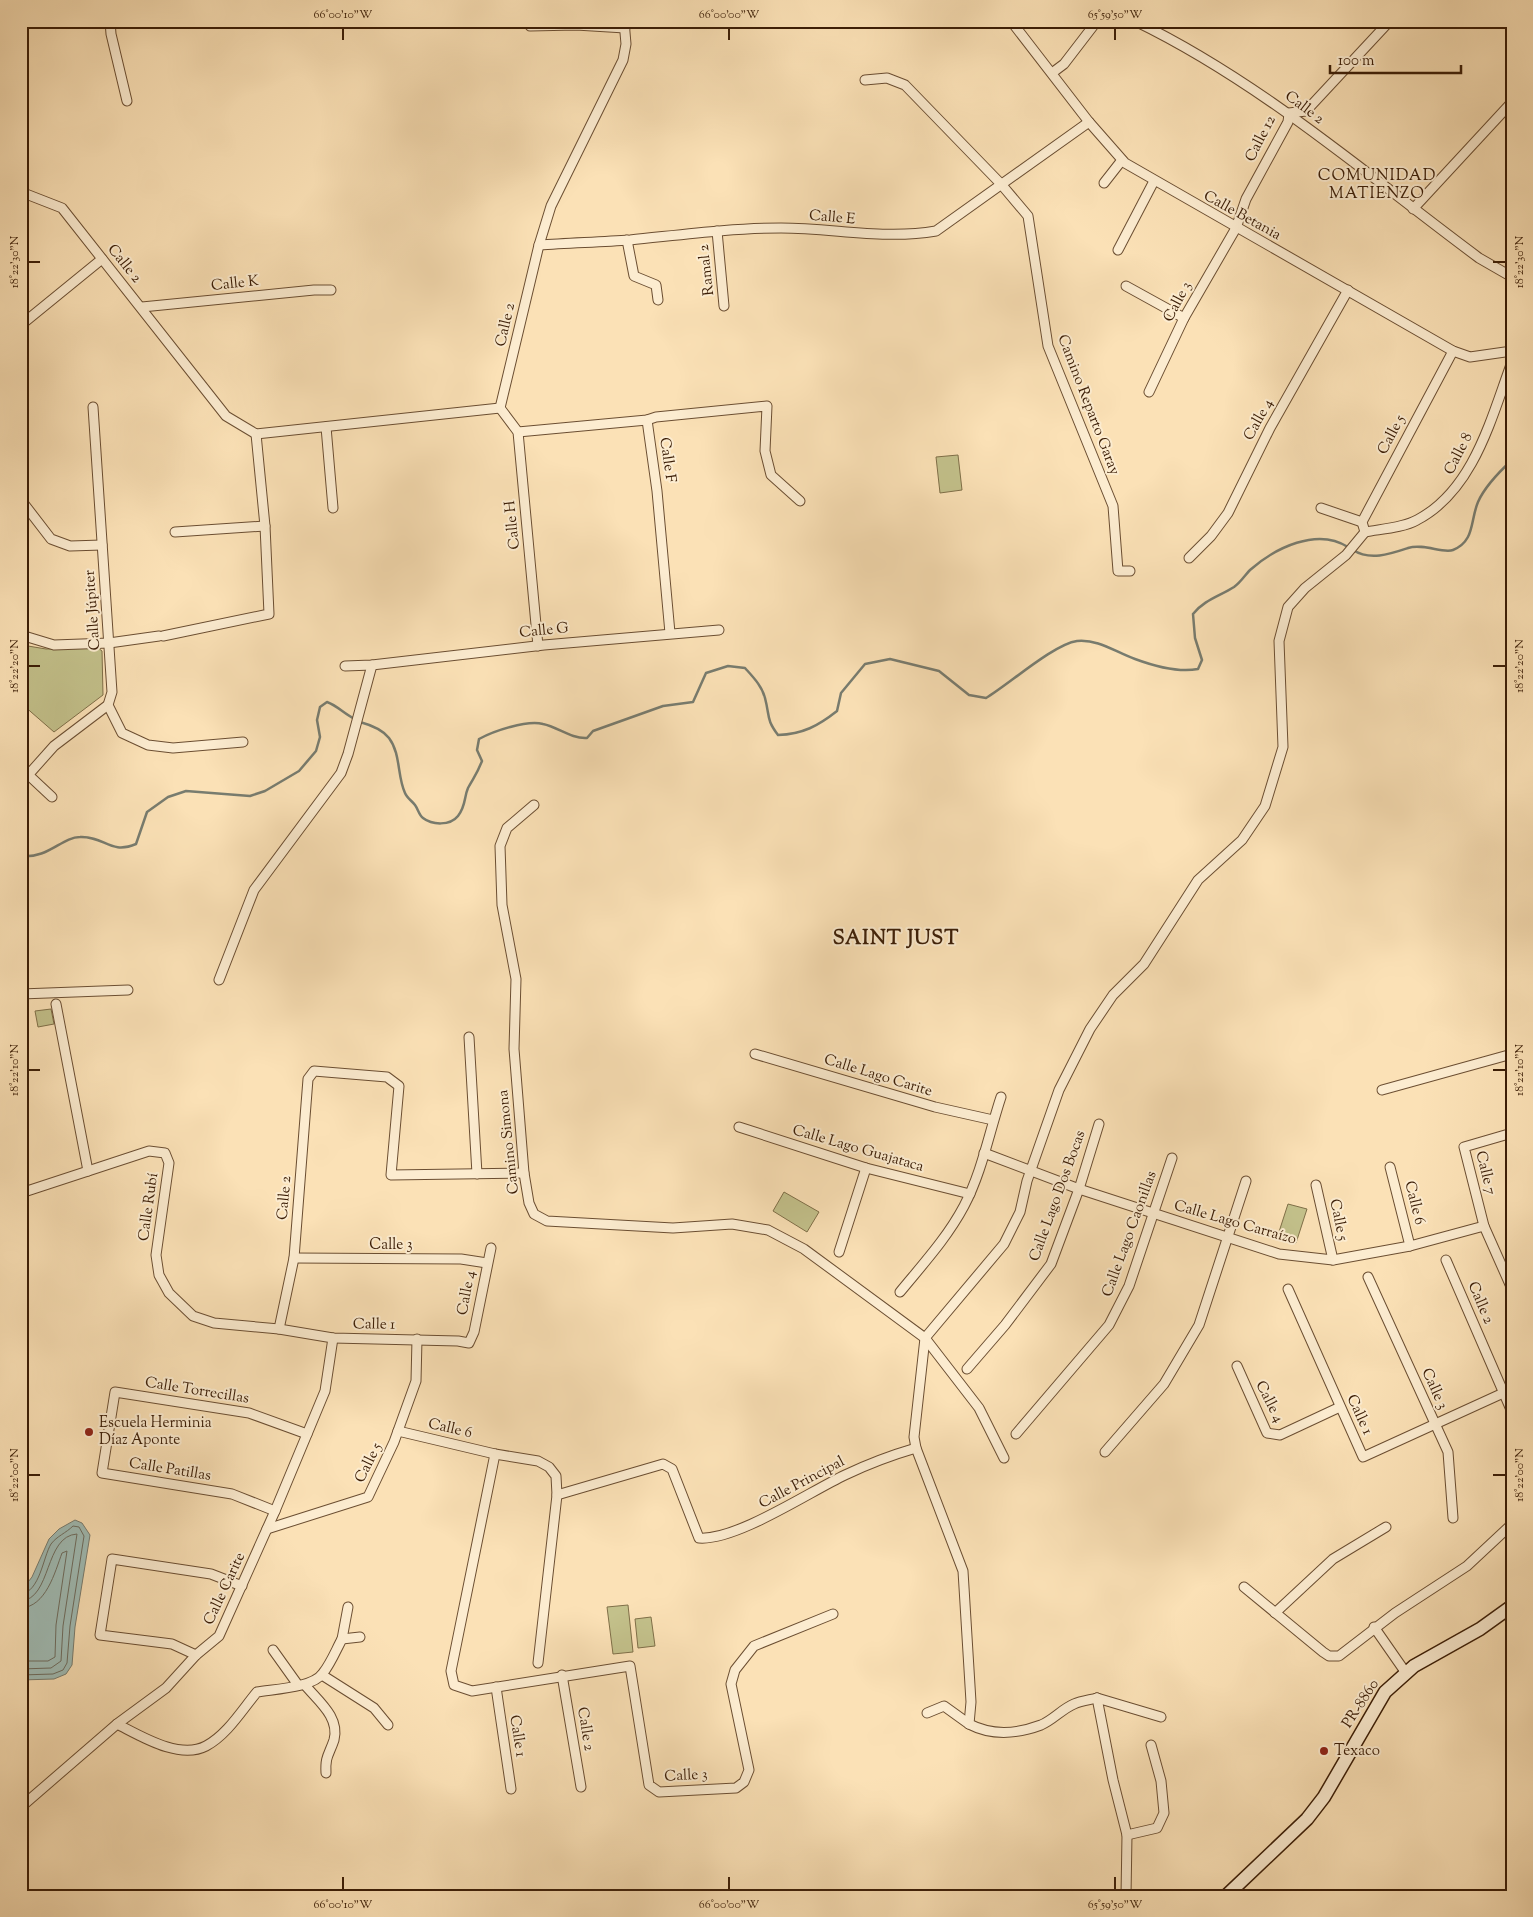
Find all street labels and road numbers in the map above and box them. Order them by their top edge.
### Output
street label: Calle 2 [1280,86,1328,130]
street label: Calle 12 [1240,112,1282,166]
street label: Calle Betania [1199,186,1285,246]
street label: Calle E [808,206,856,230]
street label: Calle 2 [102,240,146,288]
street label: Ramal 2 [694,243,720,297]
street label: Calle K [210,271,260,297]
street label: Calle 3 [1159,278,1197,326]
street label: Calle 2 [491,301,521,349]
street label: Camino Reparto Garay [1052,332,1125,479]
street label: Calle 4 [1239,395,1279,445]
street label: Calle 5 [1373,411,1411,459]
street label: Calle 8 [1439,429,1479,479]
street label: Calle F [653,436,681,485]
street label: Calle H [500,499,526,551]
street label: Calle Júpiter [80,569,106,651]
street label: Calle G [518,618,570,644]
street label: Calle Lago Carite [821,1050,935,1102]
street label: Camino Simona [493,1089,525,1195]
street label: Calle Lago Guajataca [790,1120,926,1178]
street label: Calle Lago Dos Bocas [1025,1127,1092,1264]
street label: Calle 7 [1469,1149,1501,1198]
street label: Calle Lago Caonillas [1097,1168,1163,1300]
street label: Calle Rubí [134,1172,164,1242]
street label: Calle 2 [273,1175,297,1221]
street label: Calle 6 [1398,1179,1430,1227]
street label: Calle Lago Carraízo [1171,1195,1299,1251]
street label: Calle 5 [1323,1197,1353,1243]
street label: Calle 3 [369,1235,413,1256]
street label: Calle 4 [452,1269,482,1317]
street label: Calle 2 [1462,1279,1498,1327]
street label: Calle 1 [353,1314,395,1336]
street label: Calle 3 [1416,1365,1452,1413]
street label: Calle Torrecillas [143,1372,251,1410]
street label: Calle 4 [1249,1377,1289,1427]
street label: Calle 1 [1341,1391,1377,1439]
street label: Calle 6 [426,1414,474,1444]
street label: Calle 5 [350,1439,388,1487]
street label: Calle Principal [755,1452,849,1514]
street label: Calle Patillas [127,1453,213,1487]
street label: Calle Carite [199,1549,251,1629]
street label: PR-8860 [1337,1675,1385,1732]
street label: Calle 2 [571,1706,599,1752]
street label: Calle 1 [503,1713,531,1759]
street label: Calle 3 [664,1764,708,1788]

